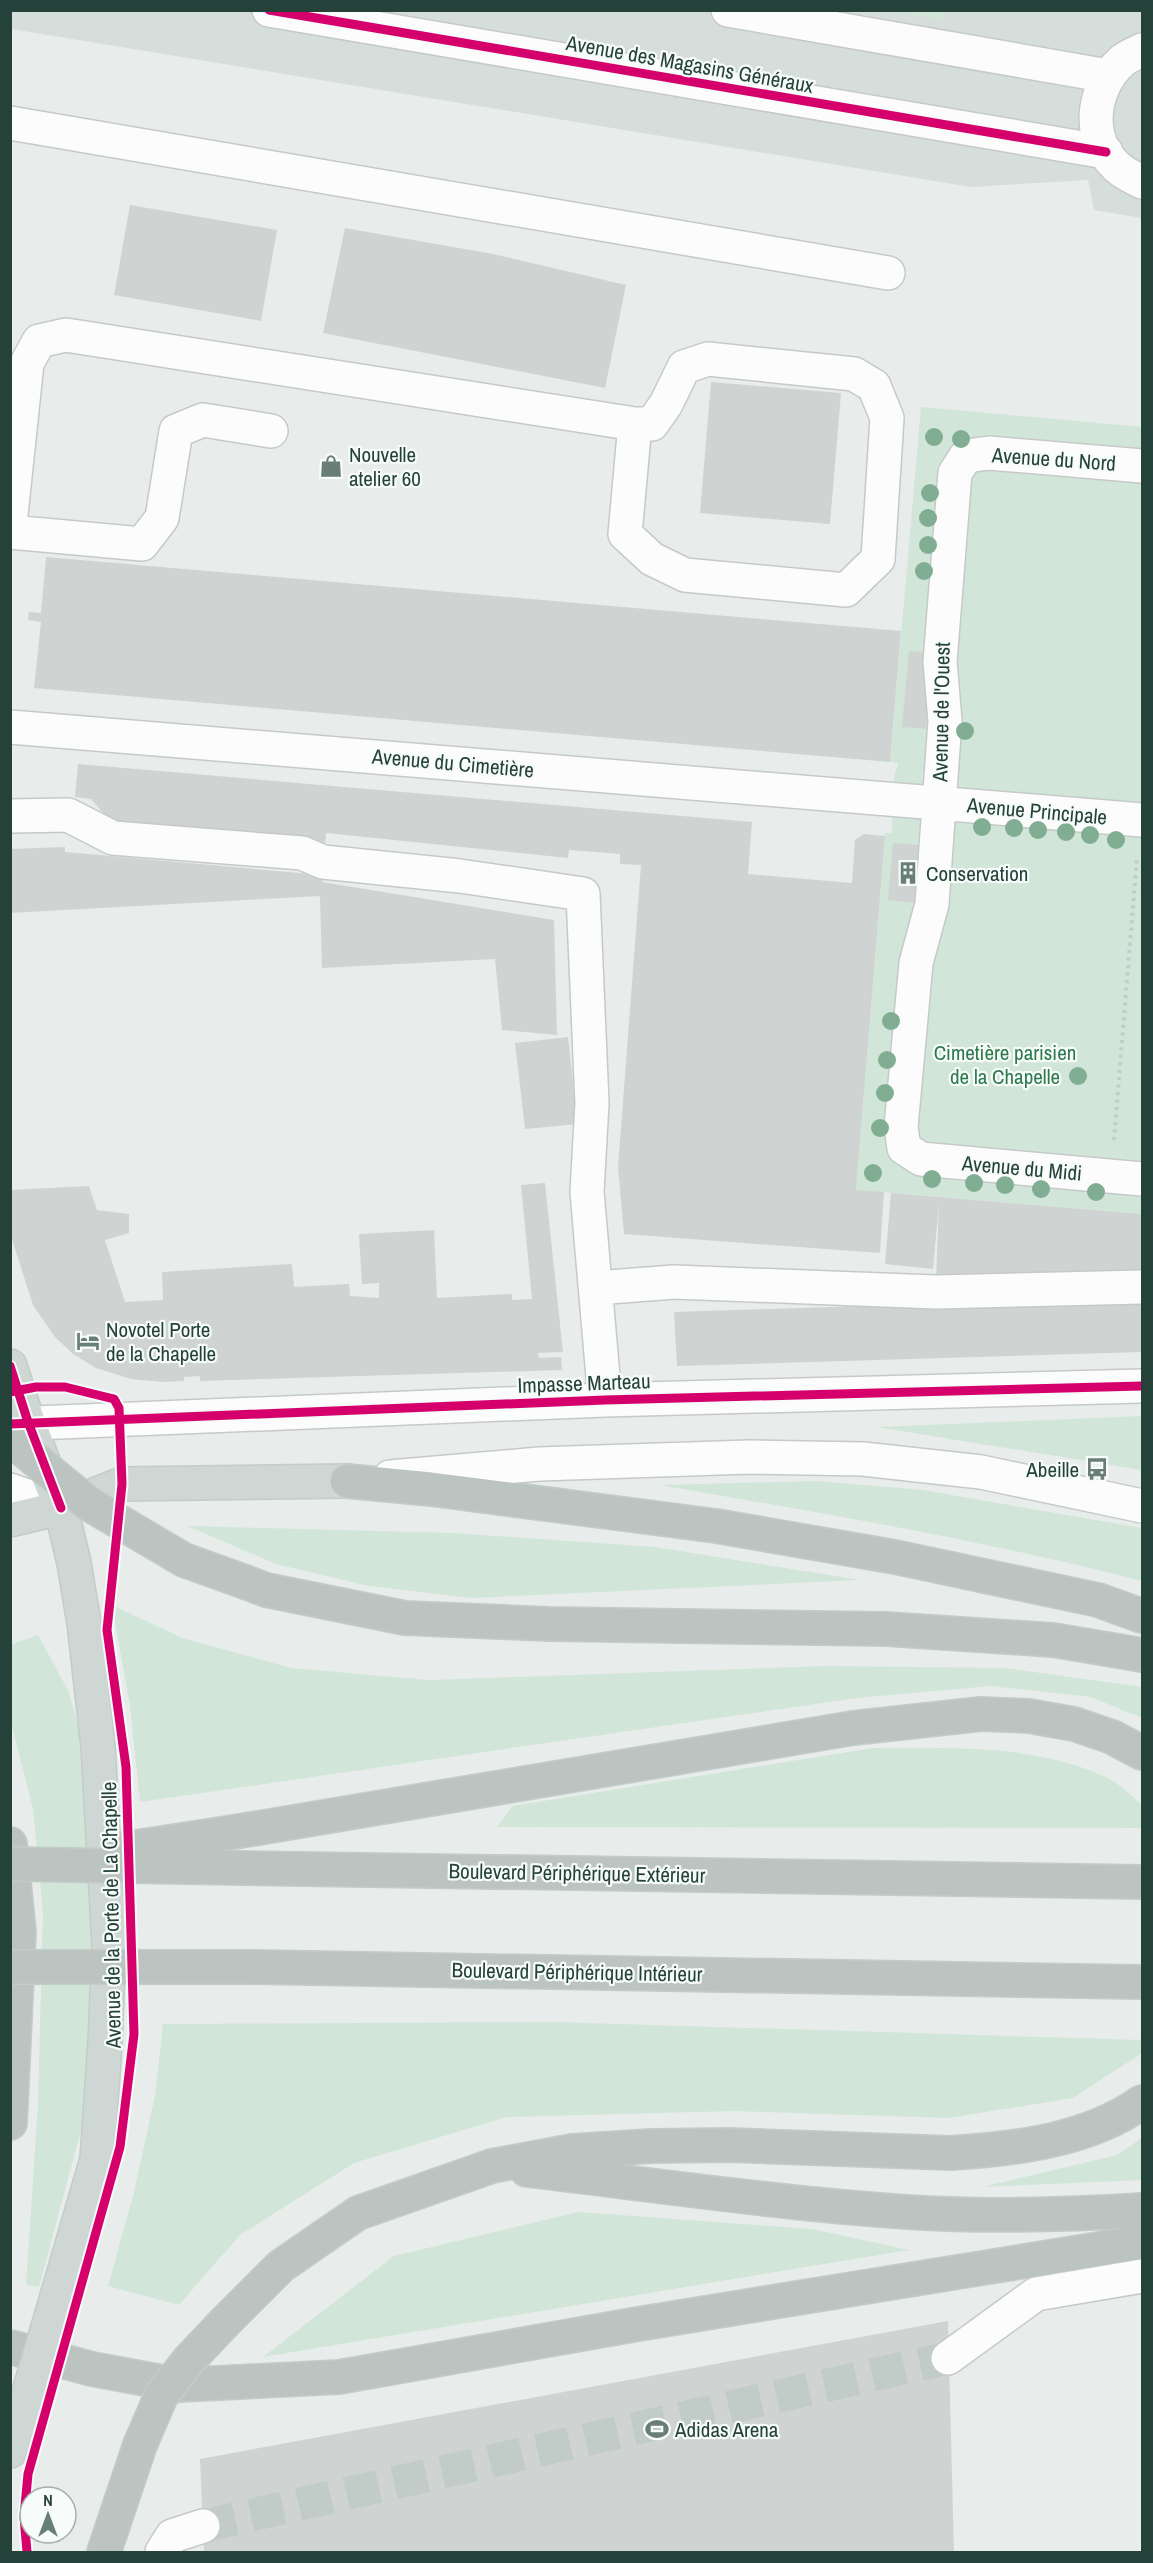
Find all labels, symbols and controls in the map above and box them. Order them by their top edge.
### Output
street label: Avenue des Magasins Généraux [563,28,816,100]
place label: Nouvelle atelier 60 [349,440,421,493]
street label: Avenue du Nord [990,440,1117,478]
shop icon: Nouvelle atelier 60 [318,453,344,479]
street label: Avenue de l'Ouest [925,642,957,783]
street label: Avenue du Cimetière [370,741,535,785]
street label: Avenue Principale [965,790,1108,832]
place label: Conservation [926,859,1028,888]
building icon: Conservation [895,860,921,886]
park label: Cimetière parisien de la Chapelle [934,1038,1076,1091]
street label: Avenue du Midi [960,1148,1083,1188]
place label: Novotel Porte de la Chapelle [106,1315,216,1368]
hotel icon: Novotel Porte de la Chapelle [75,1328,101,1354]
street label: Impasse Marteau [517,1366,651,1400]
place label: Abeille [1025,1455,1079,1484]
bus stop icon: Abeille [1084,1456,1110,1482]
street label: Avenue de la Porte de La Chapelle [94,1781,128,2050]
street label: Boulevard Périphérique Extérieur [448,1856,706,1890]
street label: Boulevard Périphérique Intérieur [451,1955,703,1989]
place label: Adidas Arena [674,2415,779,2444]
sports icon: Adidas Arena [644,2416,670,2442]
north arrow [18,2485,78,2545]
text: N [43,2489,53,2511]

